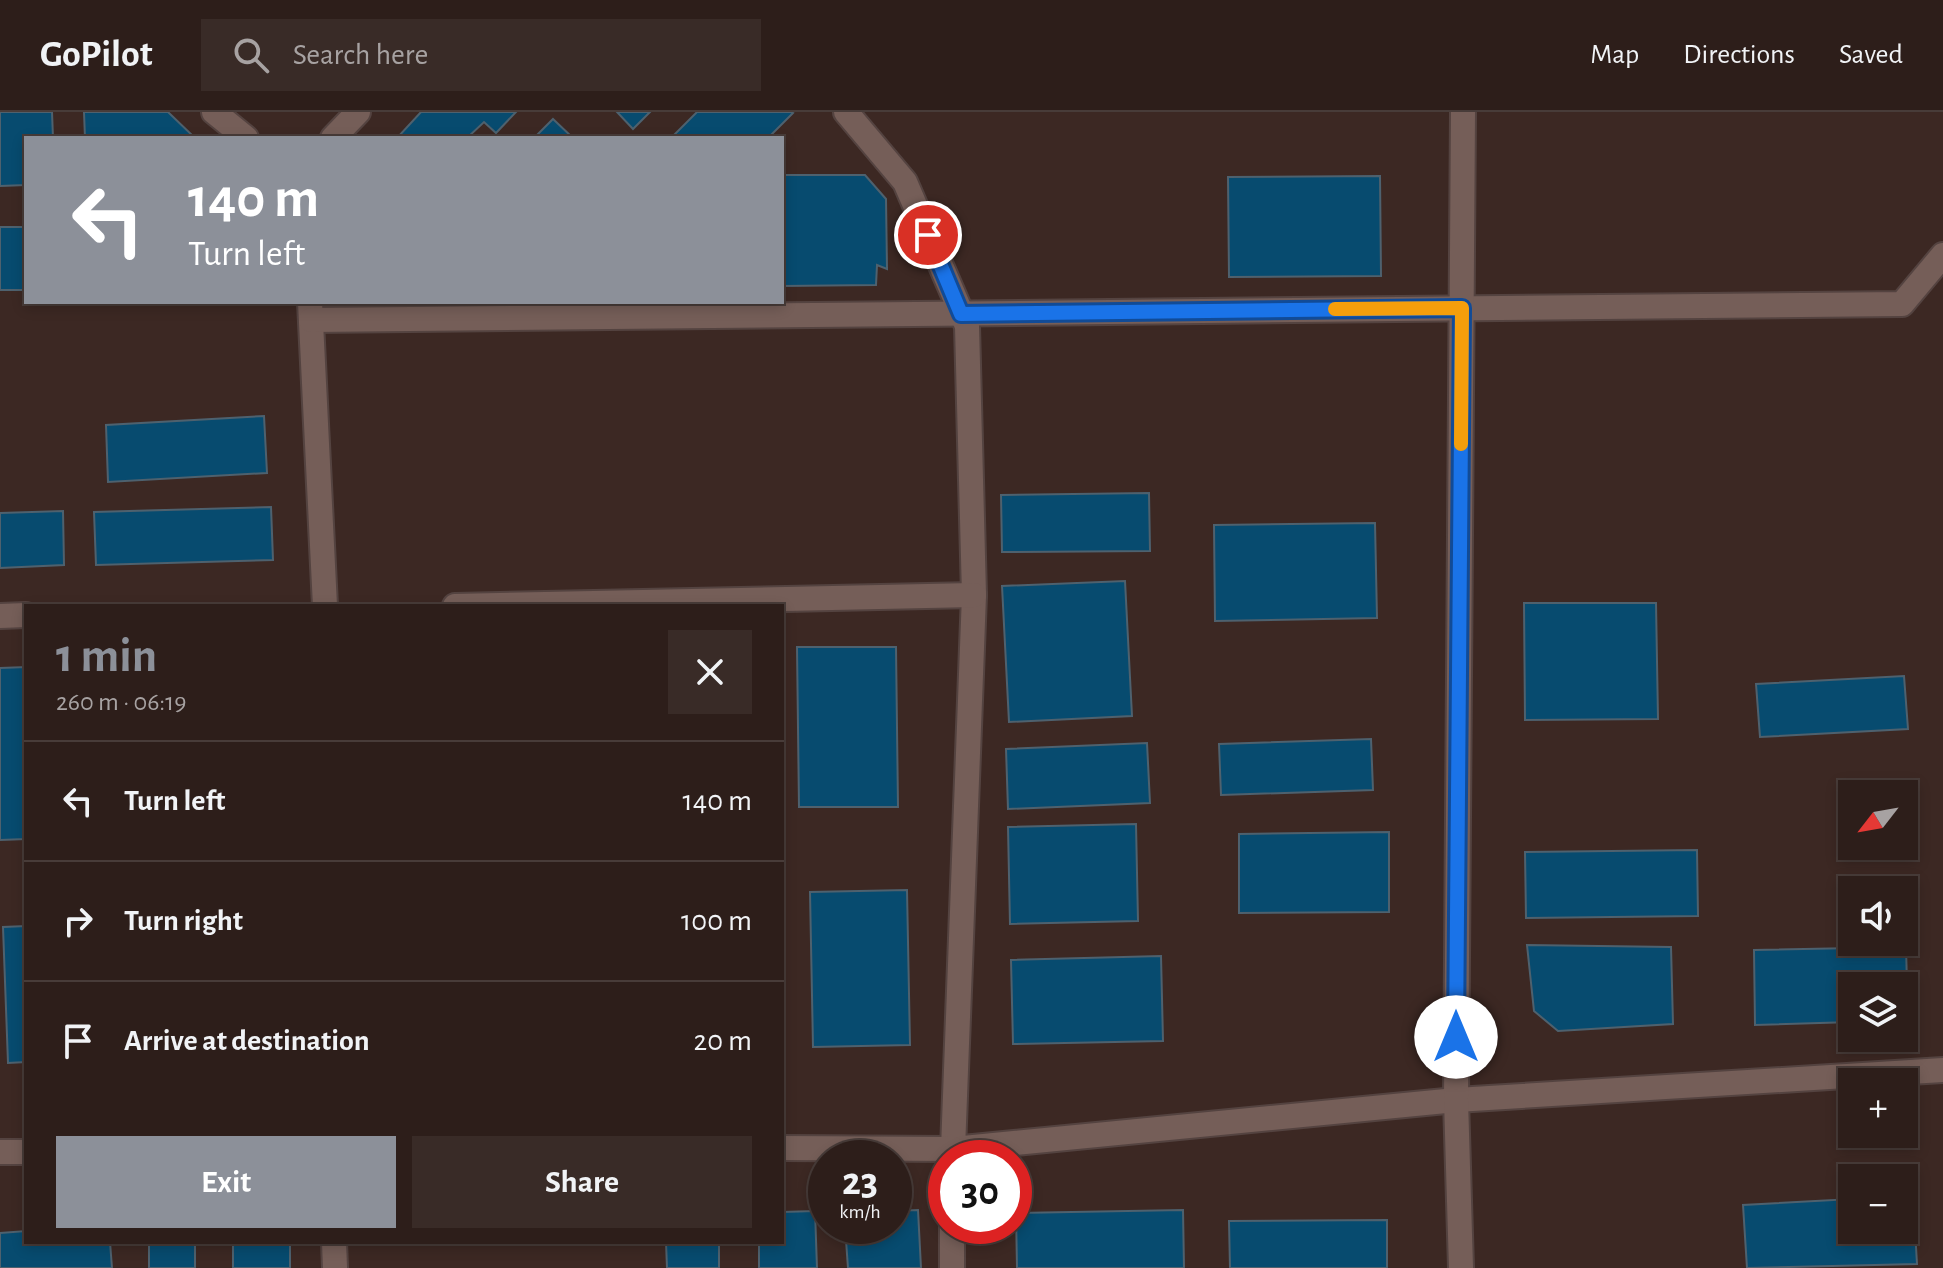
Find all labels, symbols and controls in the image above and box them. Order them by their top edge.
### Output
search box [201,19,761,91]
icon: search [229,33,273,77]
text: GoPilot [40,36,153,74]
text: Search here [293,40,428,70]
text: Map [1590,41,1639,69]
text: Directions [1683,41,1795,69]
text: Saved [1839,41,1903,69]
icon: left [56,168,160,272]
text: 140 m [188,171,319,227]
pin [894,201,962,269]
icon: arrive [906,213,950,257]
text: Turn left [188,236,305,272]
button: close [668,630,752,714]
text: 1 min [56,633,157,681]
text: 260 m · 06:19 [56,689,186,715]
icon: left [56,779,100,823]
north arrow [1838,780,1918,860]
map controls [1838,780,1918,1244]
text: Turn left [124,786,225,816]
text: 140 m [682,786,752,816]
button: sound [1838,876,1918,956]
icon: right [56,899,100,943]
text: Turn right [124,906,243,936]
text: 100 m [681,906,752,936]
button: layers [1838,972,1918,1052]
position arrow [1414,995,1498,1079]
icon: arrive [56,1019,100,1063]
text: Arrive at destination [124,1026,370,1056]
text: 20 m [694,1026,752,1056]
button: + [1838,1068,1918,1148]
button: Exit [56,1136,396,1228]
button: Share [412,1136,752,1228]
speed limit sign: 30 [928,1140,1032,1244]
text: 23 [842,1162,878,1202]
button: − [1838,1164,1918,1244]
text: km/h [839,1202,881,1222]

